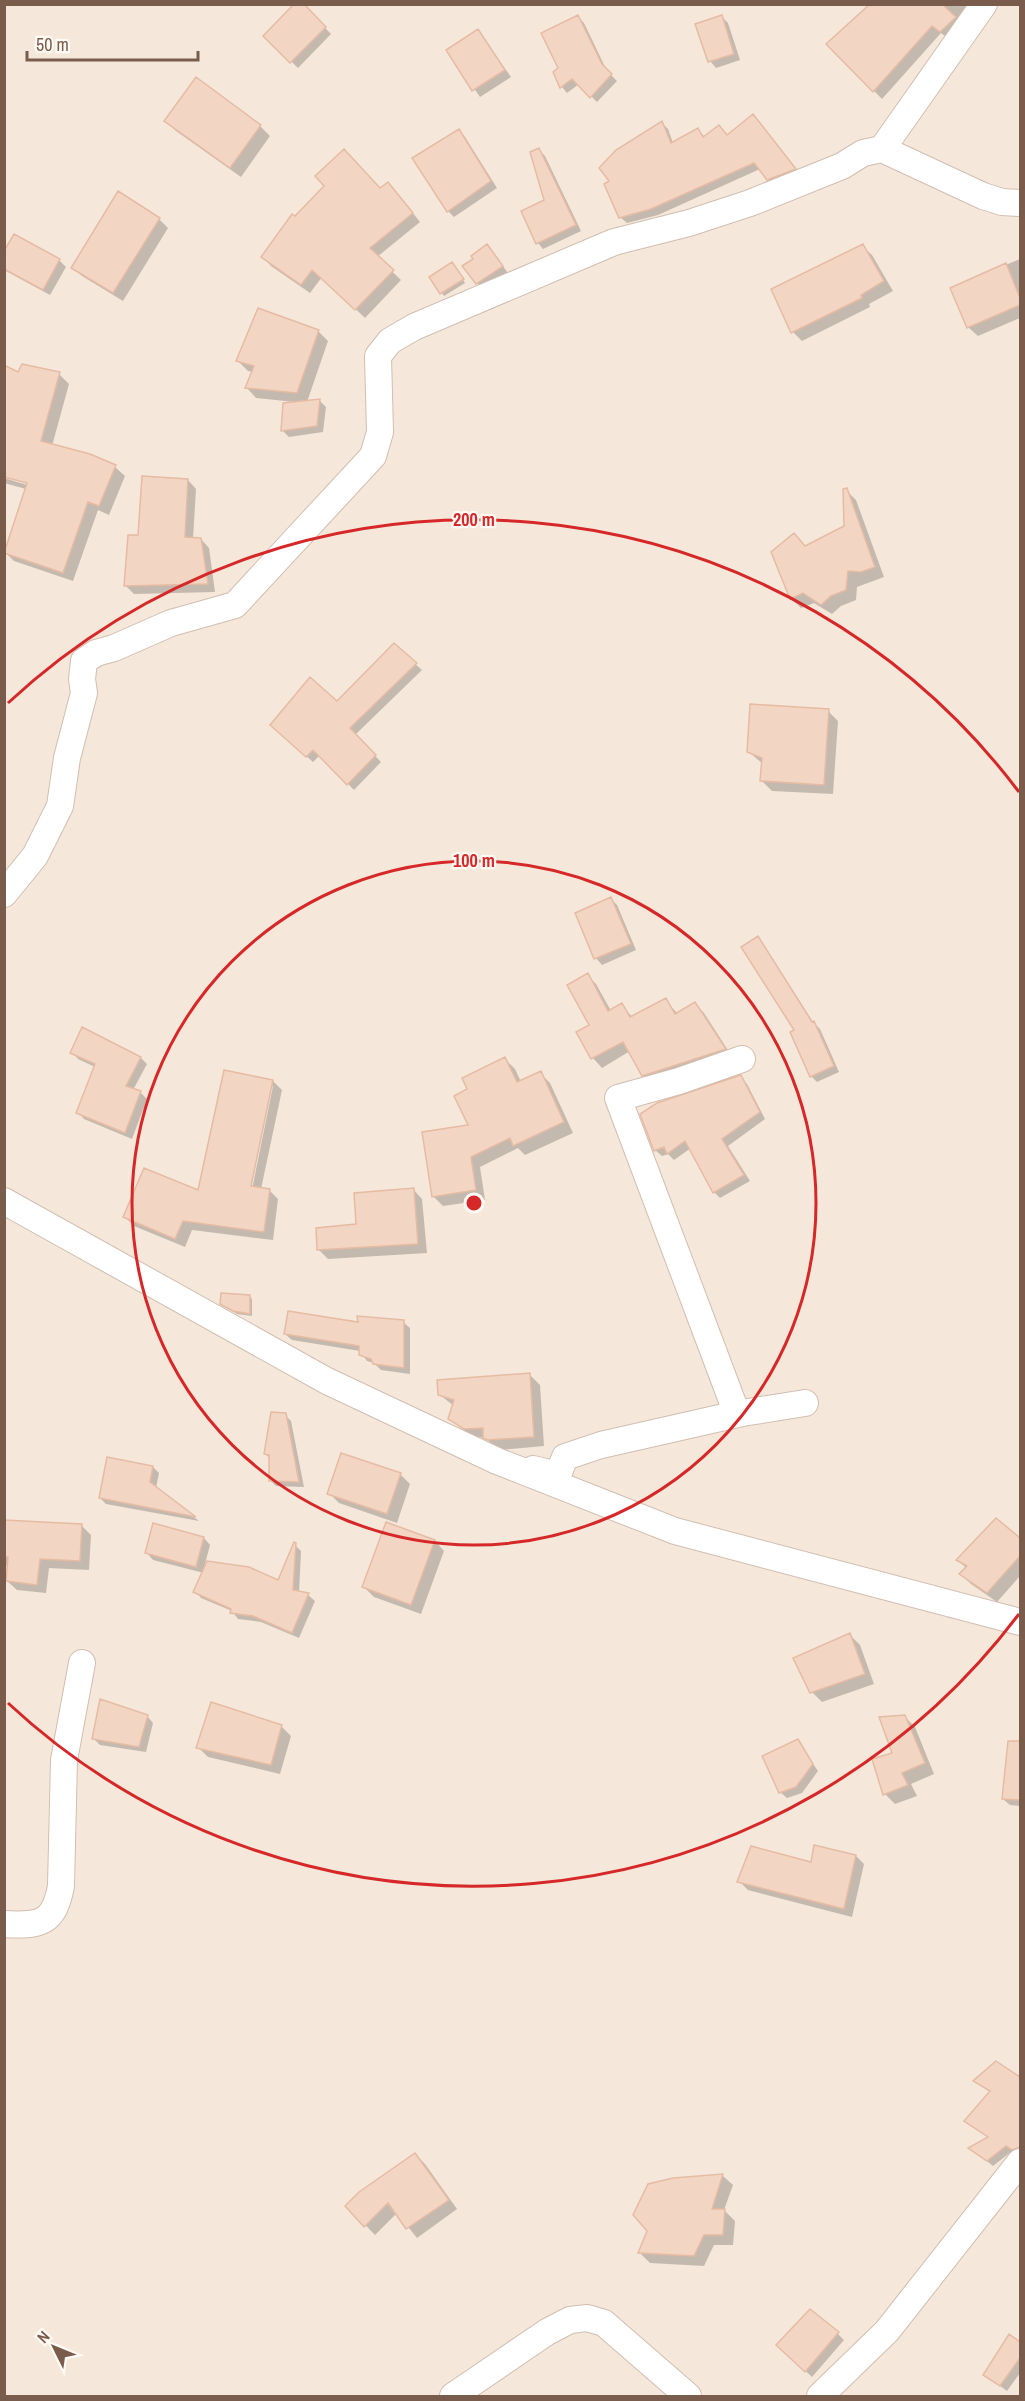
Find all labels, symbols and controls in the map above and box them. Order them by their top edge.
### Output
scale bar [27,24,198,62]
text: 50 m [36,32,69,57]
text: 200 m [453,507,495,532]
text: 100 m [453,848,495,873]
centre of rings [464,1193,484,1213]
north arrow [24,2317,84,2377]
text: N [32,2326,54,2348]

